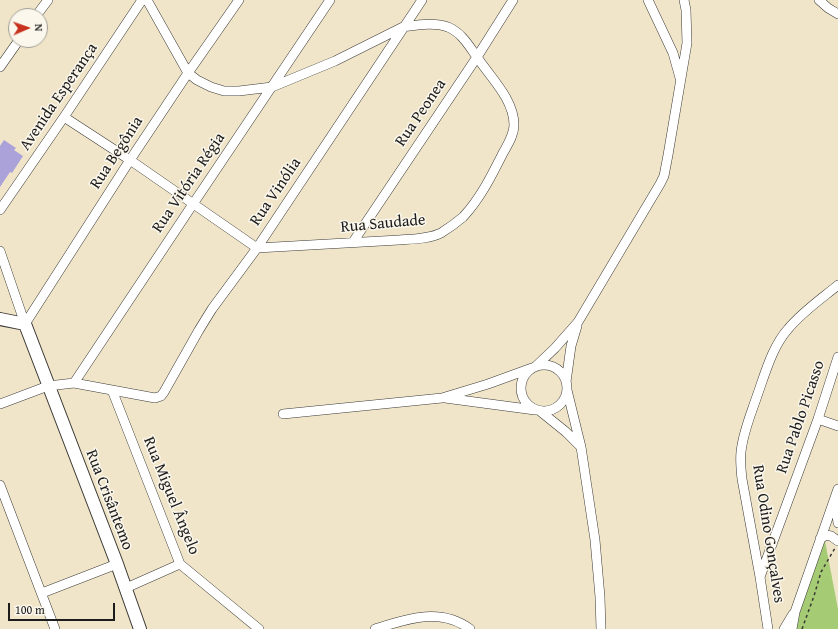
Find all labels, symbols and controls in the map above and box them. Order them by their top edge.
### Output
north arrow [8,8,48,48]
text: N [31,24,47,32]
street label: Avenida Esperança [16,40,102,154]
street label: Rua Peonea [391,76,451,150]
street label: Rua Begônia [86,113,148,193]
street label: Rua Vitória Régia [148,129,230,237]
street label: Rua Vinólia [246,154,306,230]
street label: Rua Saudade [340,211,426,237]
street label: Rua Pablo Picasso [773,358,829,476]
street label: Rua Miguel Ângelo [139,434,203,558]
street label: Rua Crisântemo [81,447,137,553]
street label: Rua Odino Gonçalves [748,464,788,604]
scale bar [10,595,117,621]
text: 100 m [15,601,45,618]

